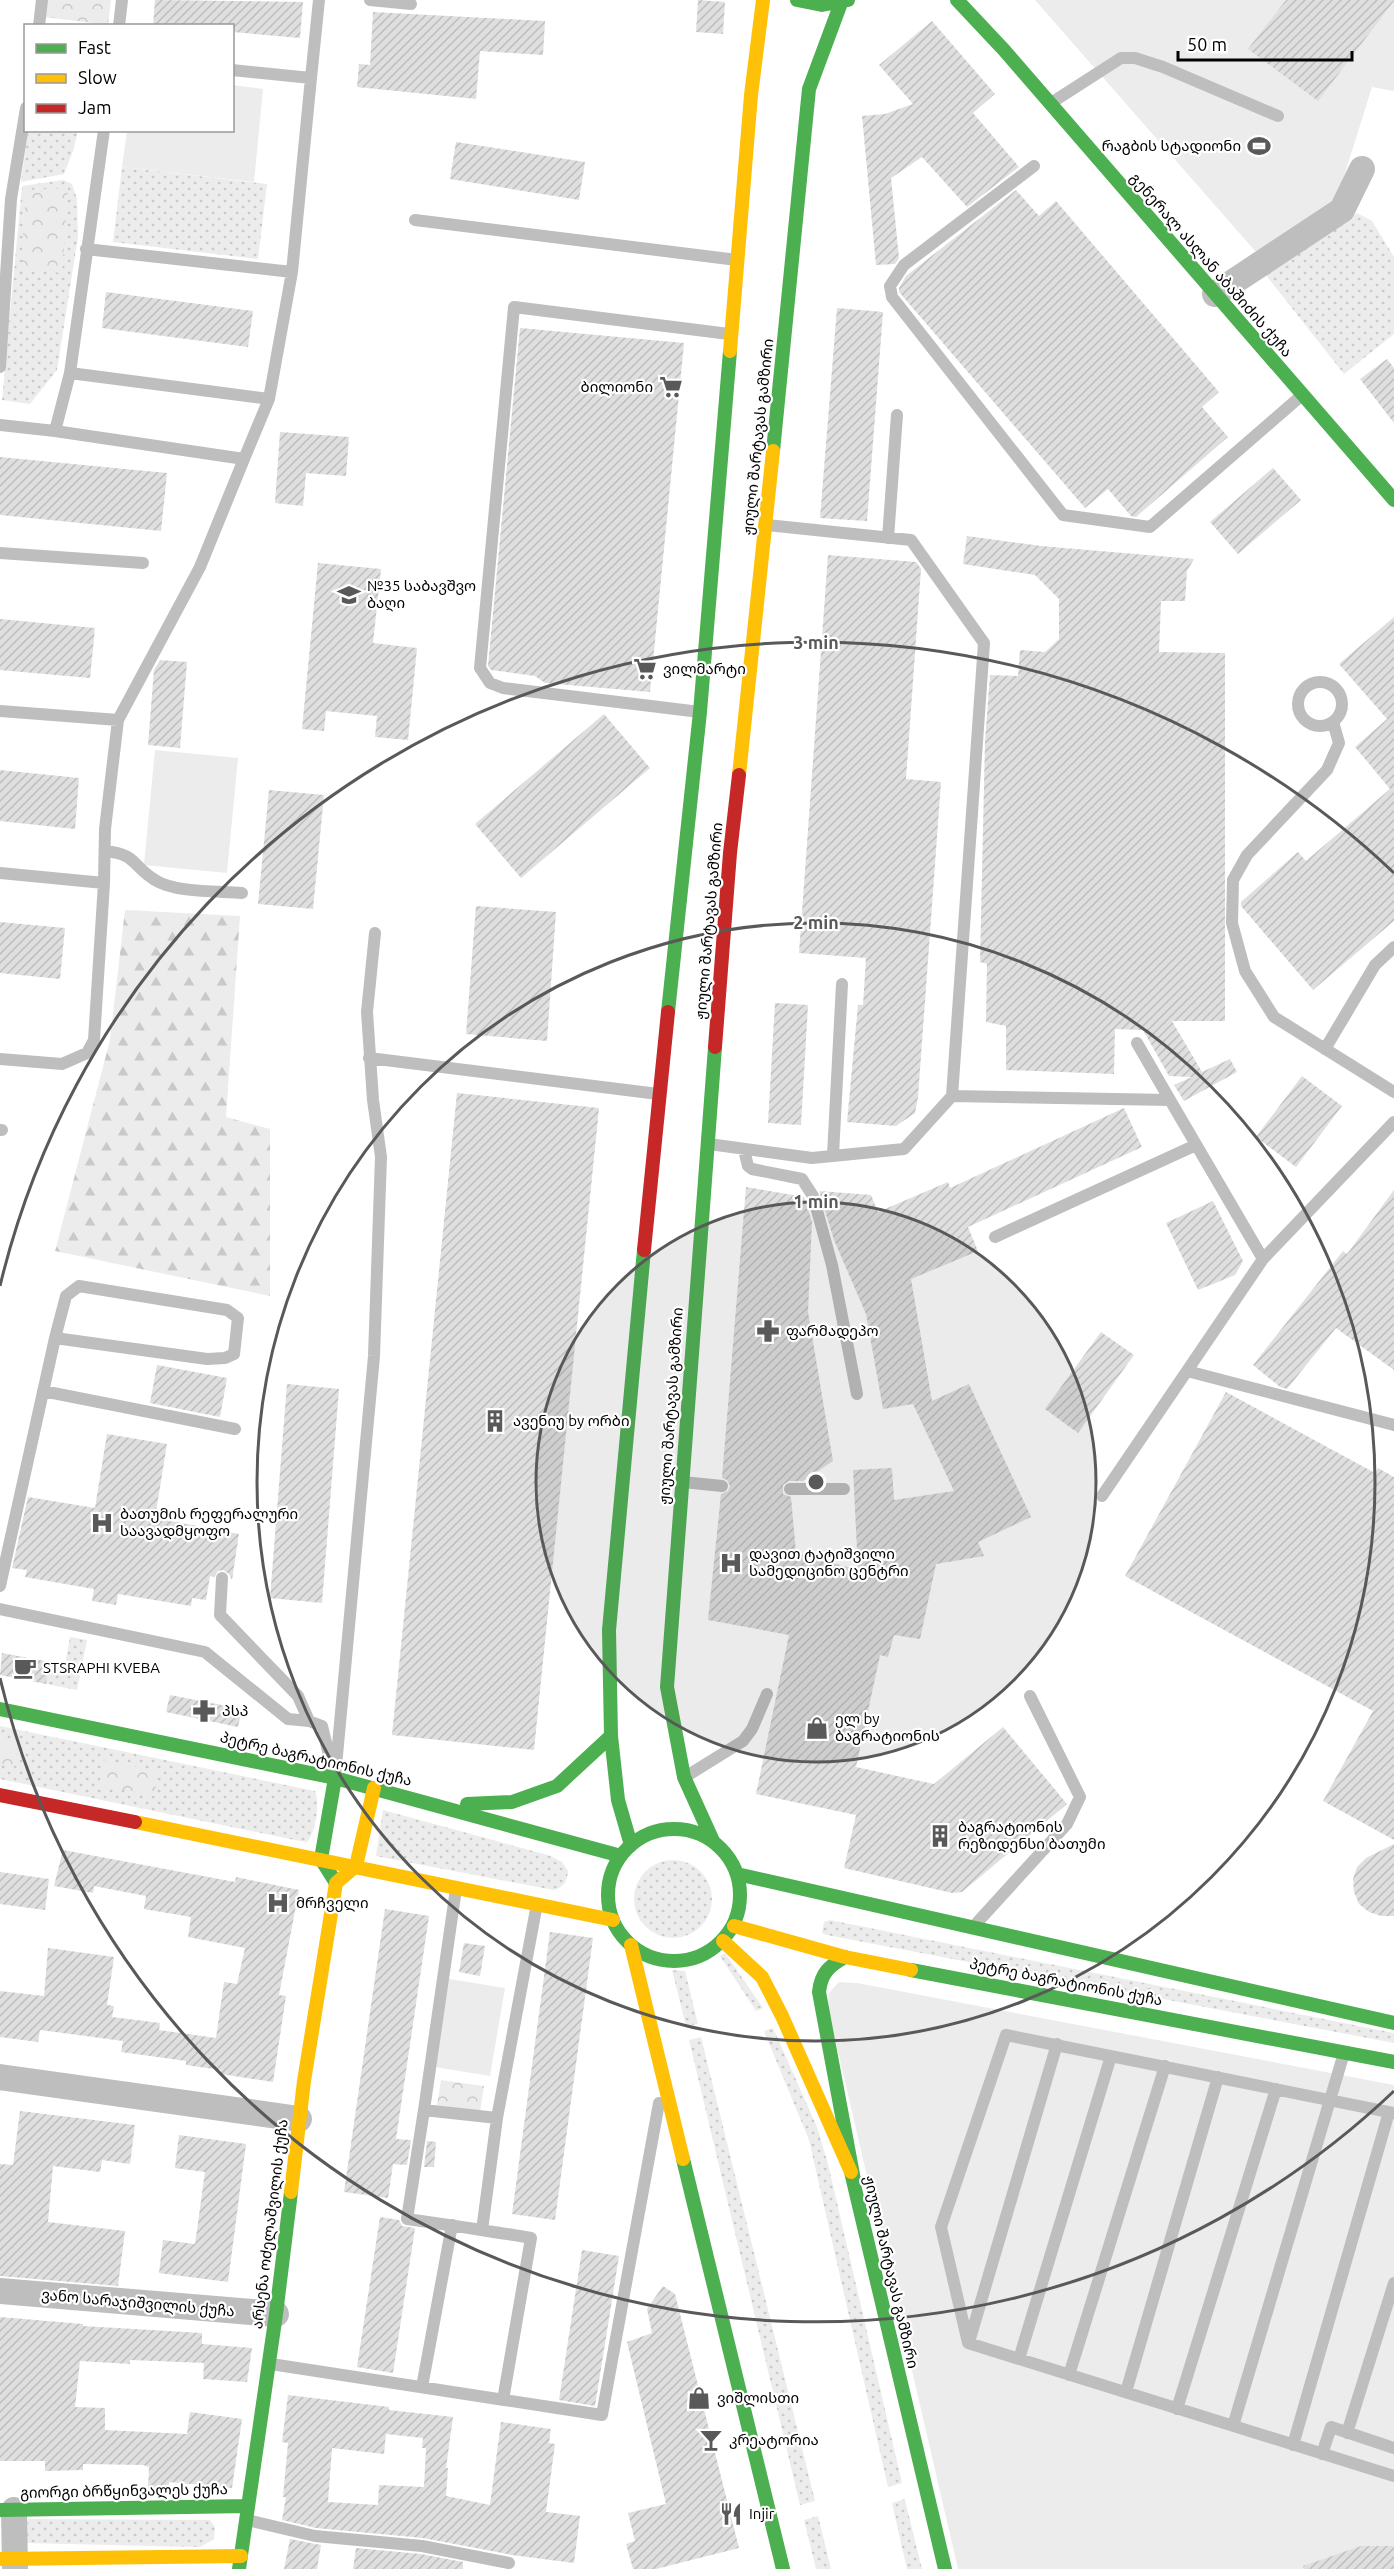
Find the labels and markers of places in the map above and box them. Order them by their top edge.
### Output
sports icon: რაგბის სტადიონი [1246,133,1272,159]
place label: რაგბის სტადიონი [1102,137,1241,155]
supermarket icon: ბილიონი [658,374,684,400]
place label: ბილიონი [581,378,653,396]
place label: №35 საბავშვო ბაღი [367,577,476,612]
school or university icon: №35 საბავშვო ბაღი [336,582,362,608]
supermarket icon: ვილმარტი [632,656,658,682]
place label: ვილმარტი [663,660,746,678]
pharmacy icon: ფარმადეპო [755,1318,781,1344]
place label: ფარმადეპო [786,1322,879,1340]
building icon: ავენიუ by ორბი [482,1408,508,1434]
place label: ავენიუ by ორბი [513,1412,630,1430]
centre of rings [806,1472,826,1492]
place label: ბათუმის რეფერალური საავადმყოფო [120,1505,298,1540]
hospital icon: ბათუმის რეფერალური საავადმყოფო [89,1510,115,1536]
place label: დავით ტატიშვილი სამედიცინო ცენტრი [749,1545,909,1580]
hospital icon: დავით ტატიშვილი სამედიცინო ცენტრი [718,1550,744,1576]
cafe icon: STSRAPHI KVEBA [12,1655,38,1681]
place label: STSRAPHI KVEBA [43,1659,160,1676]
pharmacy icon: პსპ [191,1698,217,1724]
place label: პსპ [222,1702,248,1719]
place label: ელ by ბაგრატიონის [835,1710,940,1745]
shop icon: ელ by ბაგრატიონის [804,1715,830,1741]
place label: ბაგრატიონის რეზიდენსი ბათუმი [958,1818,1106,1853]
building icon: ბაგრატიონის რეზიდენსი ბათუმი [927,1823,953,1849]
hospital icon: მრჩველი [265,1890,291,1916]
place label: მრჩველი [296,1894,369,1912]
shop icon: ვიშლისთი [686,2385,712,2411]
place label: ვიშლისთი [717,2389,799,2407]
bar icon: კრეატორია [698,2427,724,2453]
place label: კრეატორია [729,2431,819,2449]
restaurant icon: Injir [718,2501,744,2527]
place label: Injir [749,2505,775,2522]

